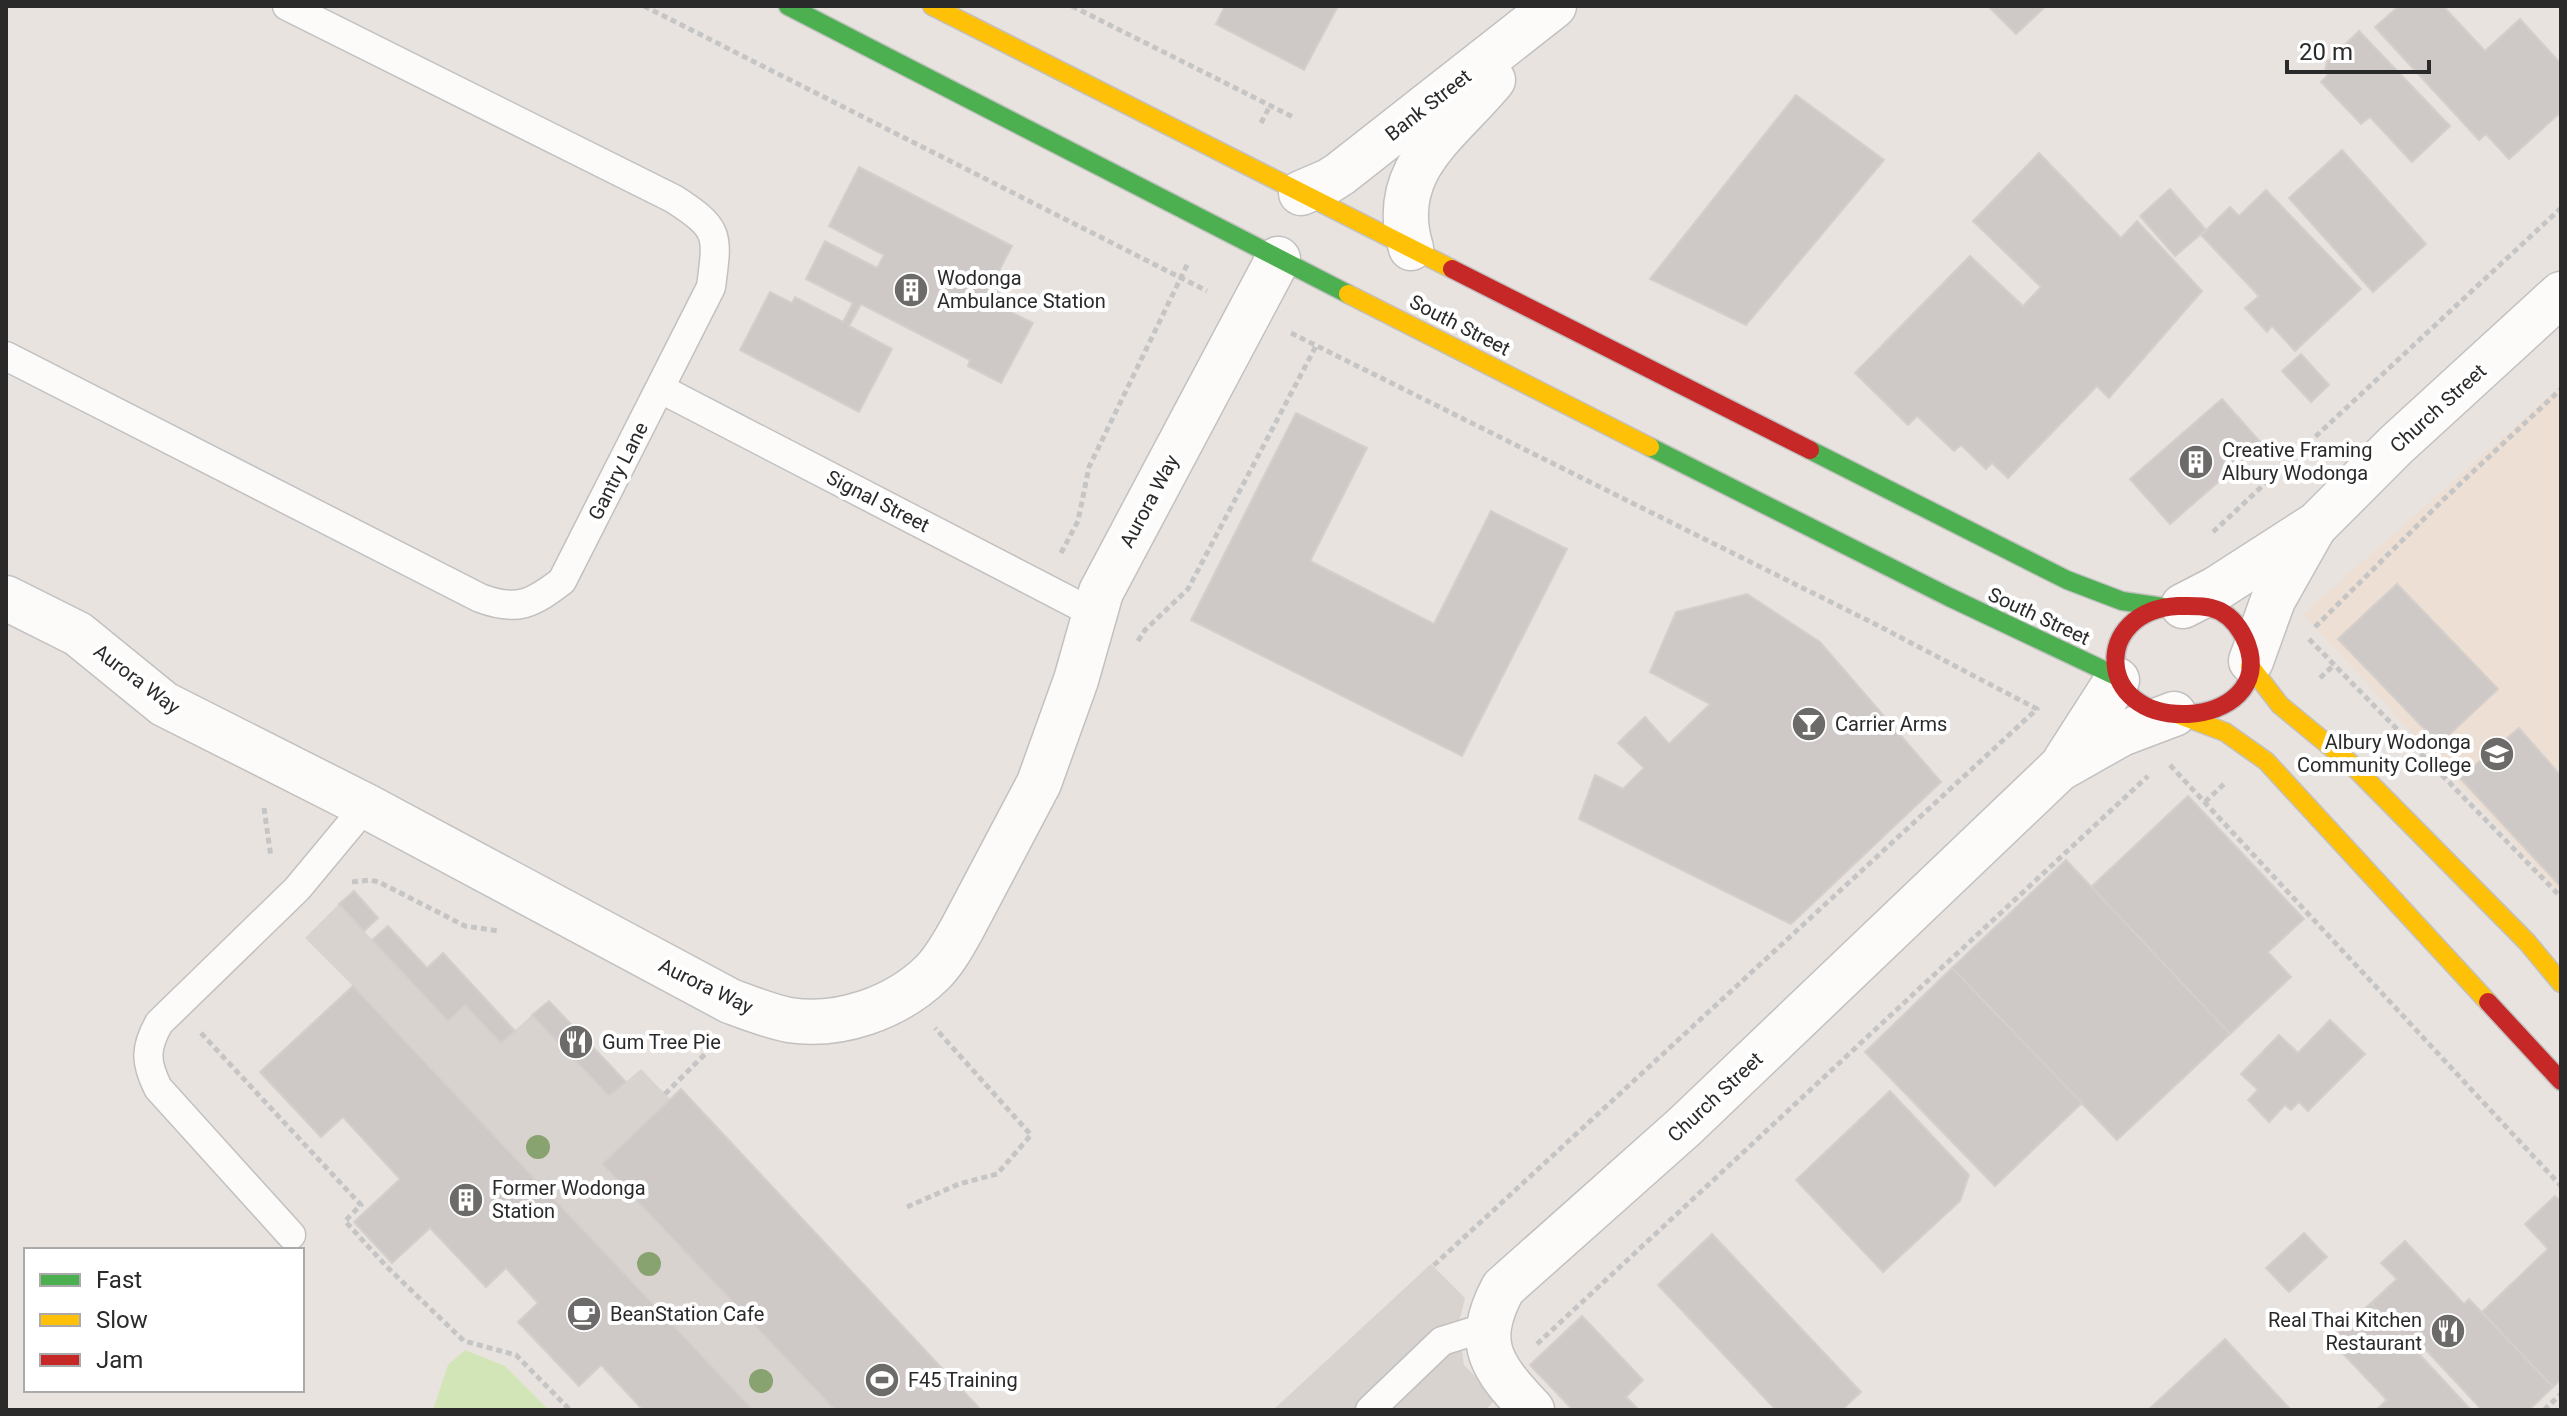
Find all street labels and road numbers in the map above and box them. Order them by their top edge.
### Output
street label: Bank Street [1380,64,1476,146]
street label: South Street [1406,289,1514,361]
street label: Church Street [2385,359,2491,457]
street label: Gantry Lane [583,418,653,524]
street label: Aurora Way [1115,450,1184,552]
street label: Signal Street [822,465,934,537]
street label: South Street [1984,582,2094,650]
street label: Aurora Way [89,639,185,720]
street label: Aurora Way [655,953,757,1019]
street label: Church Street [1663,1047,1767,1147]

